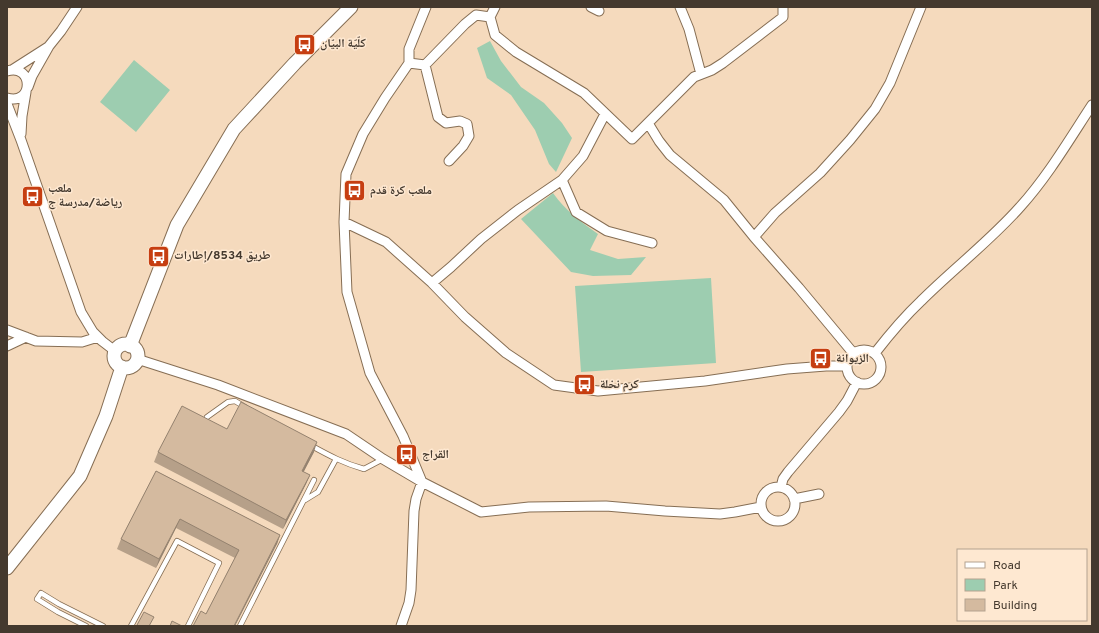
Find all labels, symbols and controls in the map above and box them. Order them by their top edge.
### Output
bus stop icon: كلّيّة البيّان [291,31,317,57]
place label: كلّيّة البيّان [320,36,366,52]
bus stop icon: ملعب كرة قدم [341,178,367,204]
place label: ملعب رياضة/مدرسة ج [48,181,123,211]
bus stop icon: ملعب رياضة/مدرسة ج [19,183,45,209]
place label: ملعب كرة قدم [370,183,432,199]
bus stop icon: طريق 8534/إطارات [145,243,171,269]
place label: طريق 8534/إطارات [174,248,271,264]
bus stop icon: الزيوانة [807,346,833,372]
place label: الزيوانة [836,351,869,367]
bus stop icon: كرم نخلة [572,372,598,398]
place label: كرم نخلة [600,377,639,393]
bus stop icon: القراج [394,442,420,468]
place label: القراج [422,447,449,463]
legend [957,549,1087,621]
text: Road [993,558,1021,574]
text: Park [993,578,1018,594]
text: Building [993,598,1037,614]

